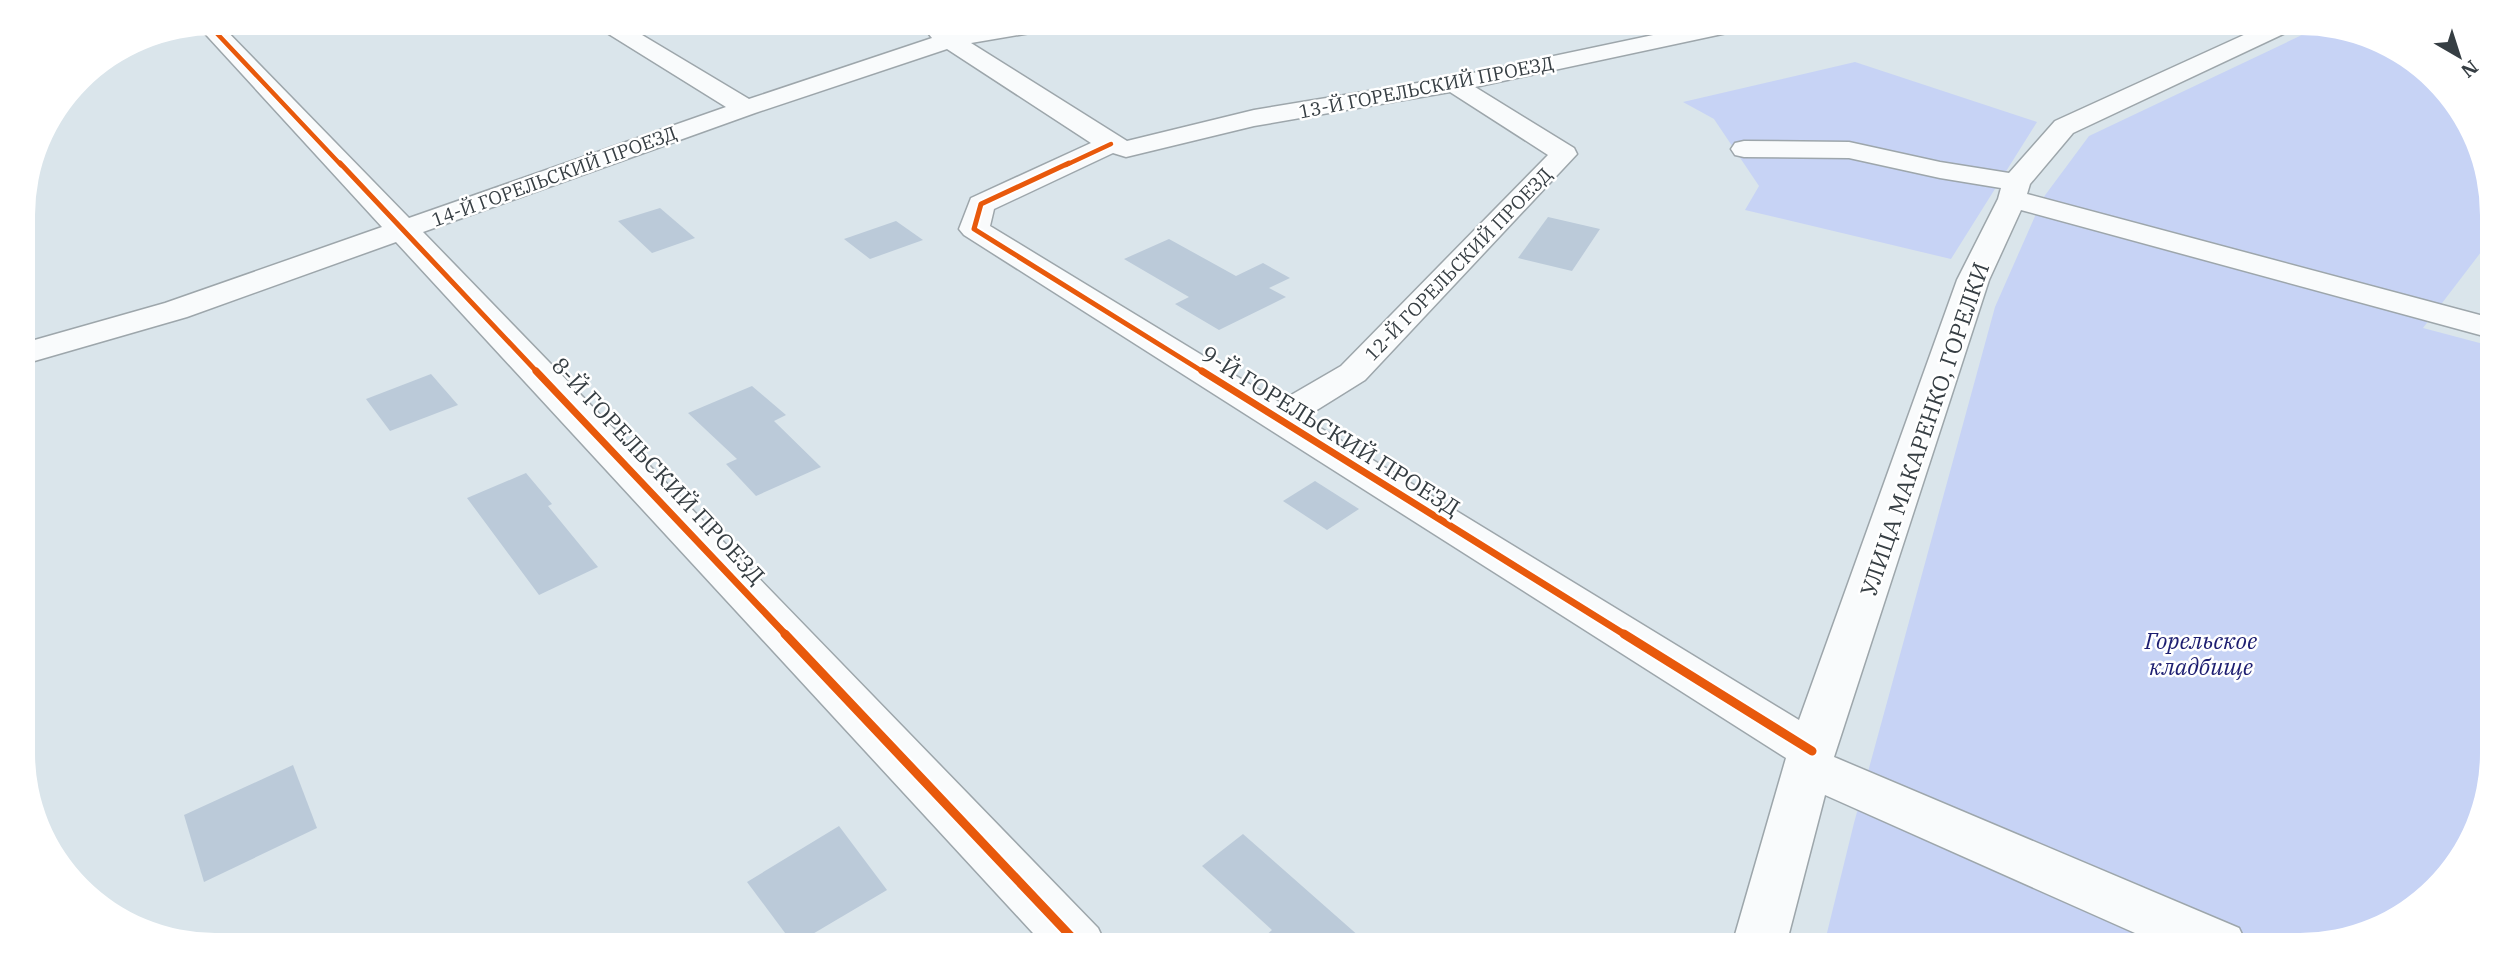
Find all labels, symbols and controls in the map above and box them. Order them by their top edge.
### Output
north arrow [2424,21,2494,91]
street label: 13-Й ГОРЕЛЬСКИЙ ПРОЕЗД [1297,51,1555,123]
text: N [2456,55,2483,83]
street label: 14-Й ГОРЕЛЬСКИЙ ПРОЕЗД [428,120,680,232]
street label: 12-Й ГОРЕЛЬСКИЙ ПРОЕЗД [1359,162,1557,366]
street label: УЛИЦА МАКАРЕНКО, ГОРЕЛКИ [1853,258,1995,600]
street label: 9-Й ГОРЕЛЬСКИЙ ПРОЕЗД [1196,338,1466,522]
street label: 8-Й ГОРЕЛЬСКИЙ ПРОЕЗД [546,350,772,590]
park label: Горельское кладбище [2144,625,2257,681]

